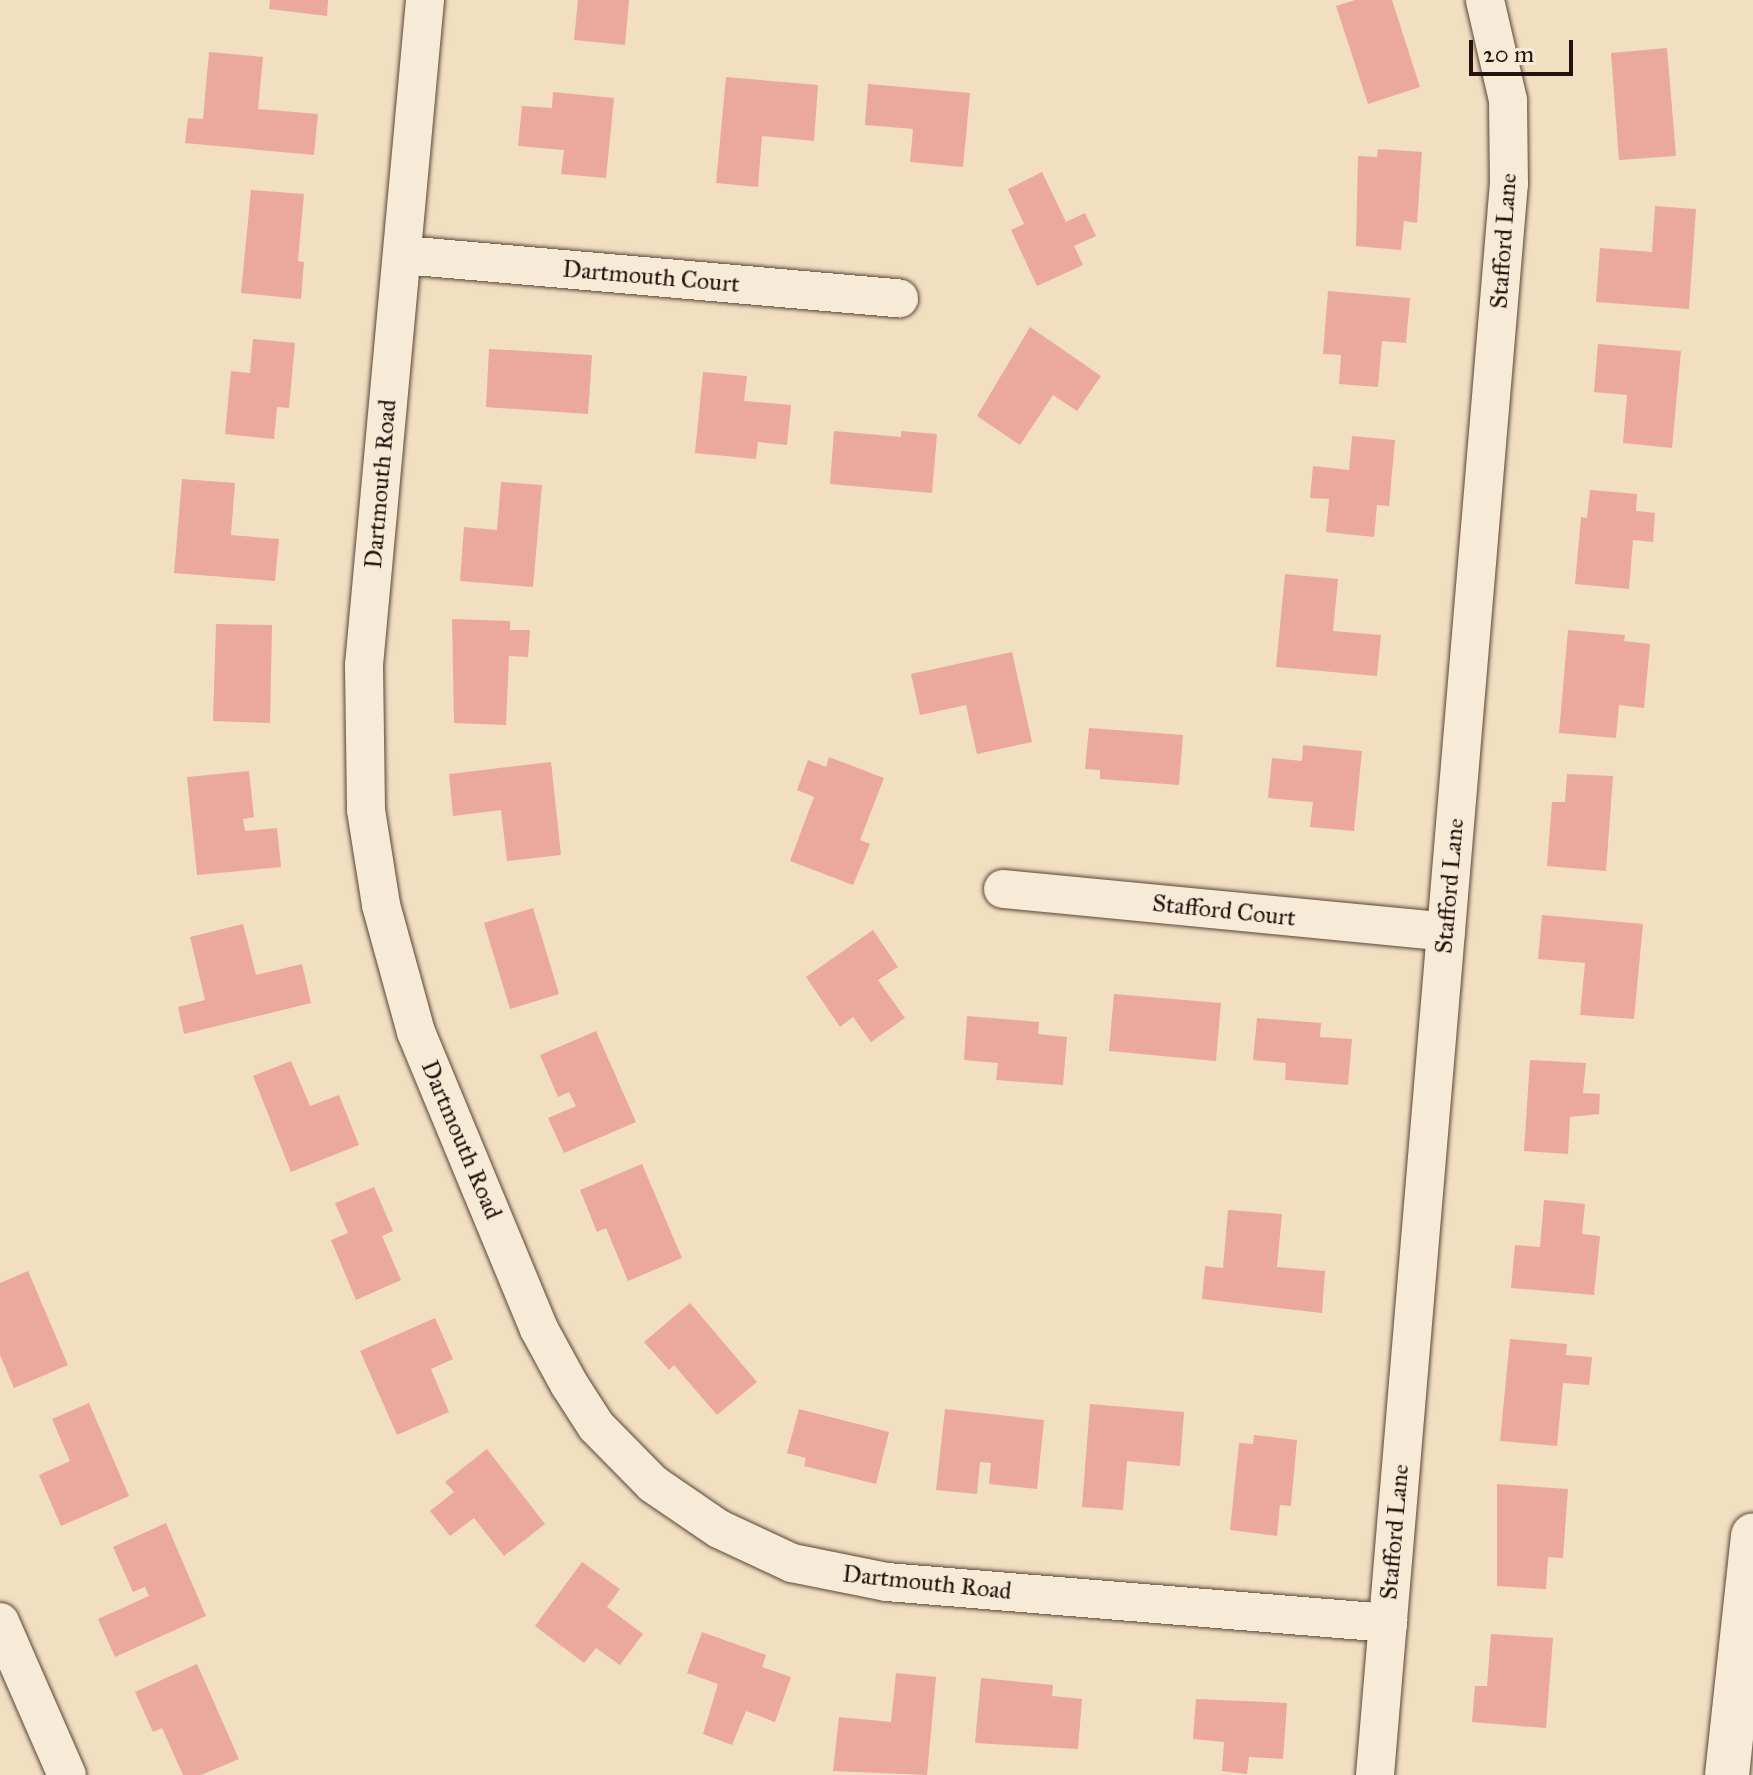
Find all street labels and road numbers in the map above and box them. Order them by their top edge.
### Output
street label: Stafford Lane [1485,172,1523,310]
street label: Dartmouth Court [561,255,741,299]
street label: Dartmouth Road [359,398,403,570]
street label: Stafford Lane [1430,817,1470,955]
street label: Stafford Court [1151,889,1297,933]
street label: Dartmouth Road [415,1056,507,1224]
street label: Stafford Lane [1375,1463,1415,1601]
street label: Dartmouth Road [841,1560,1013,1606]

